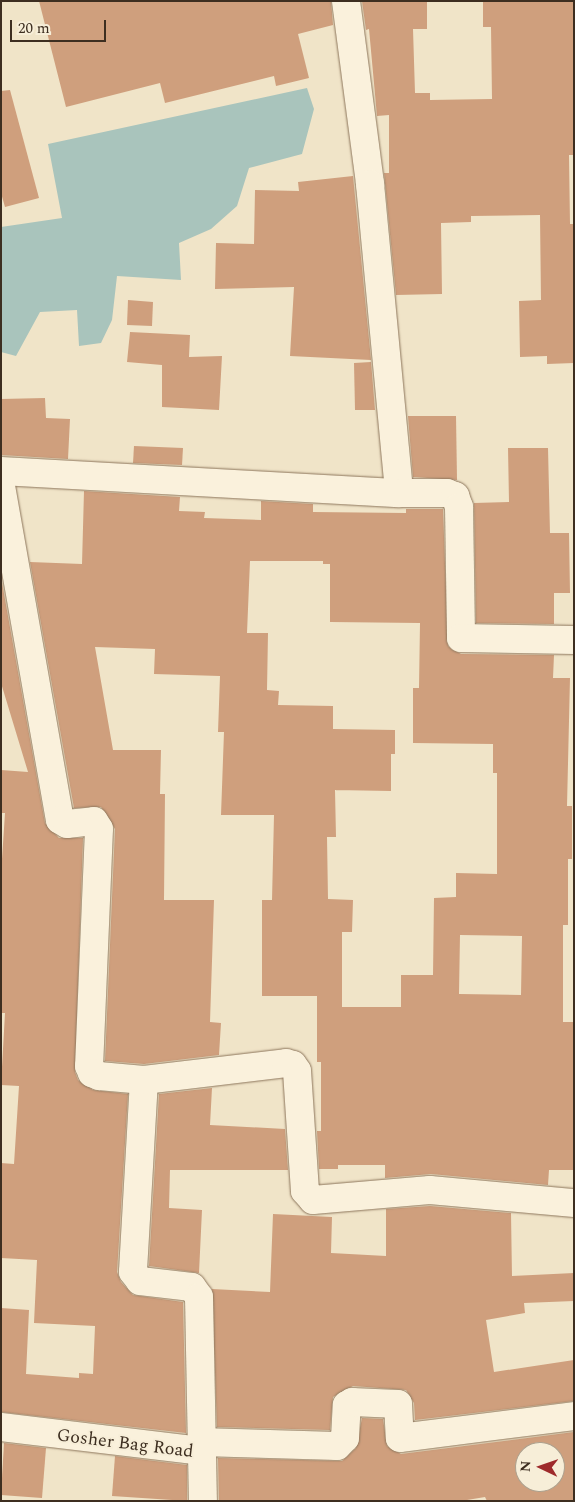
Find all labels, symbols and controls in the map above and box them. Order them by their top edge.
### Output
scale bar [12,10,109,42]
text: 20 m [18,17,50,40]
street label: Gosher Bag Road [55,1425,195,1463]
north arrow [515,1442,565,1492]
text: N [515,1460,536,1473]

